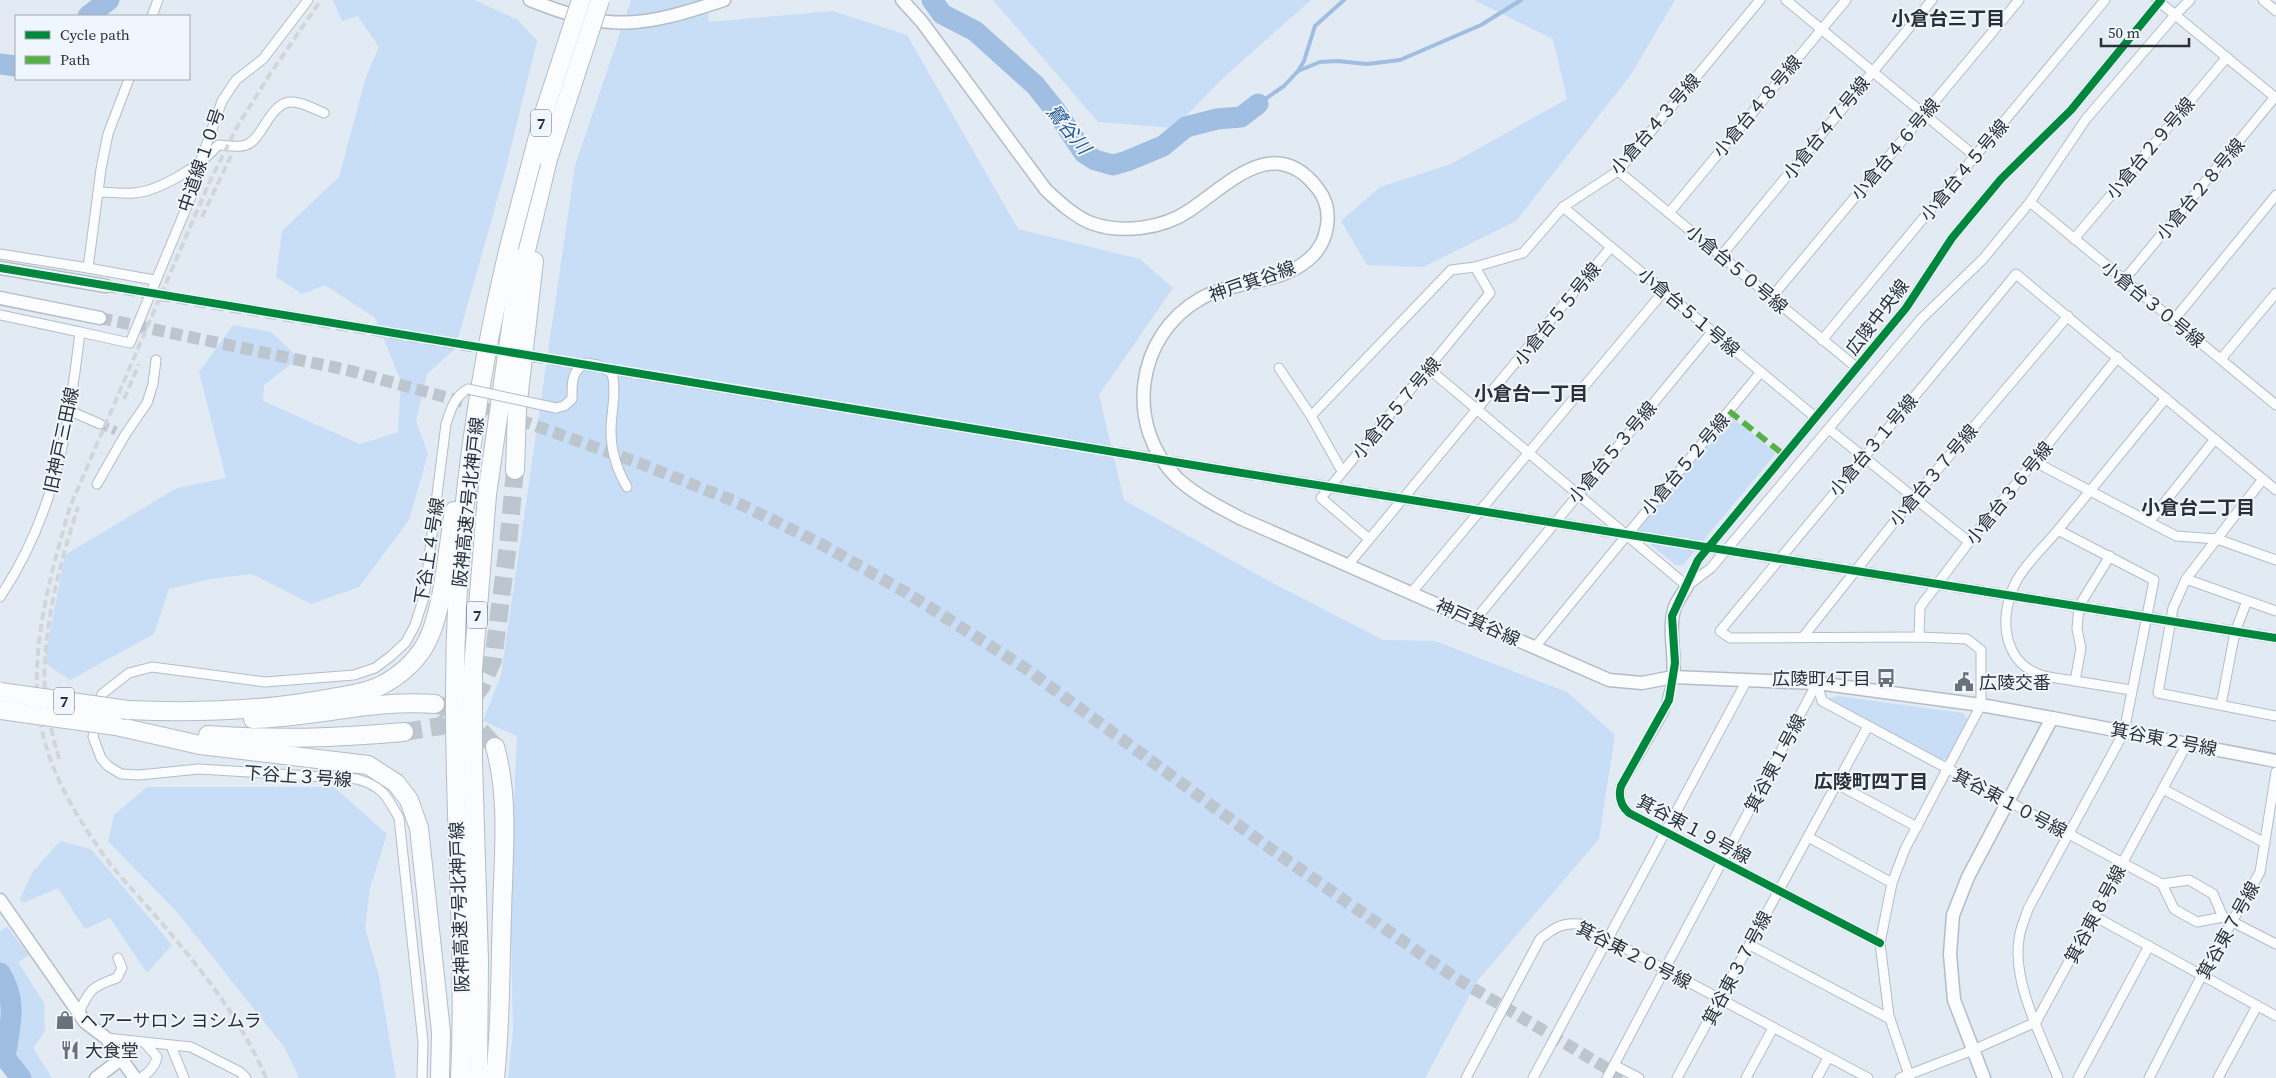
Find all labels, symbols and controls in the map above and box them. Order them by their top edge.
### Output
district label: 小倉台三丁目 [1891,5,2005,31]
legend [15,15,190,80]
scale bar [2101,15,2188,47]
text: 50 m [2108,22,2140,43]
text: Cycle path [60,24,130,45]
text: Path [60,49,90,70]
street label: 小倉台４８号線 [1707,50,1807,162]
street label: 小倉台４３号線 [1604,68,1706,180]
street label: 小倉台４７号線 [1777,71,1875,185]
street label: 小倉台２９号線 [2100,92,2200,204]
street label: 小倉台４６号線 [1845,93,1945,205]
water label: 鷺谷川 [1041,99,1098,161]
street label: 中道線１０号 [172,105,230,215]
road number: 7 [531,110,551,136]
street label: 小倉台４５号線 [1914,114,2014,226]
street label: 小倉台２８号線 [2150,133,2250,245]
street label: 小倉台５０号線 [1681,219,1793,319]
street label: 神戸箕谷線 [1205,255,1299,307]
street label: 小倉台３０号線 [2096,255,2210,353]
street label: 小倉台５５号線 [1508,257,1606,371]
street label: 小倉台５１号線 [1633,262,1745,362]
street label: 広陵中央線 [1839,274,1915,360]
street label: 小倉台５７号線 [1346,352,1446,464]
district label: 小倉台一丁目 [1474,380,1588,406]
street label: 旧神戸三田線 [38,385,84,495]
street label: 小倉台３１号線 [1823,389,1923,501]
street label: 小倉台５３号線 [1562,396,1662,508]
street label: 小倉台５２号線 [1635,408,1735,520]
street label: 阪神高速7号北神戸線 [447,416,489,588]
street label: 小倉台３７号線 [1883,419,1983,531]
street label: 小倉台３６号線 [1960,436,2058,550]
district label: 小倉台二丁目 [2141,494,2255,520]
street label: 下谷上４号線 [408,496,450,606]
street label: 神戸箕谷線 [1432,592,1524,652]
road number: 7 [467,602,487,628]
place label: 広陵町4丁目 [1772,666,1871,691]
bus stop icon: 広陵町4丁目 [1875,667,1897,689]
place label: 広陵交番 [1979,670,2051,695]
public building icon: 広陵交番 [1953,671,1975,693]
road number: 7 [54,688,74,714]
street label: 箕谷東１号線 [1739,709,1811,817]
street label: 箕谷東２号線 [2109,716,2219,762]
street label: 下谷上３号線 [243,760,353,792]
street label: 箕谷東１０号線 [1949,762,2071,844]
district label: 広陵町四丁目 [1814,768,1928,794]
street label: 箕谷東１９号線 [1633,788,1755,870]
street label: 阪神高速7号北神戸線 [444,821,474,993]
street label: 箕谷東８号線 [2059,860,2131,968]
street label: 箕谷東７号線 [2191,877,2265,983]
street label: 箕谷東３７号線 [1696,907,1778,1029]
street label: 箕谷東２０号線 [1572,915,1696,995]
place label: ヘアーサロン ヨシムラ [80,1008,262,1033]
shop icon: ヘアーサロン ヨシムラ [54,1009,76,1031]
place label: 大食堂 [85,1038,139,1063]
restaurant icon: 大食堂 [59,1039,81,1061]

